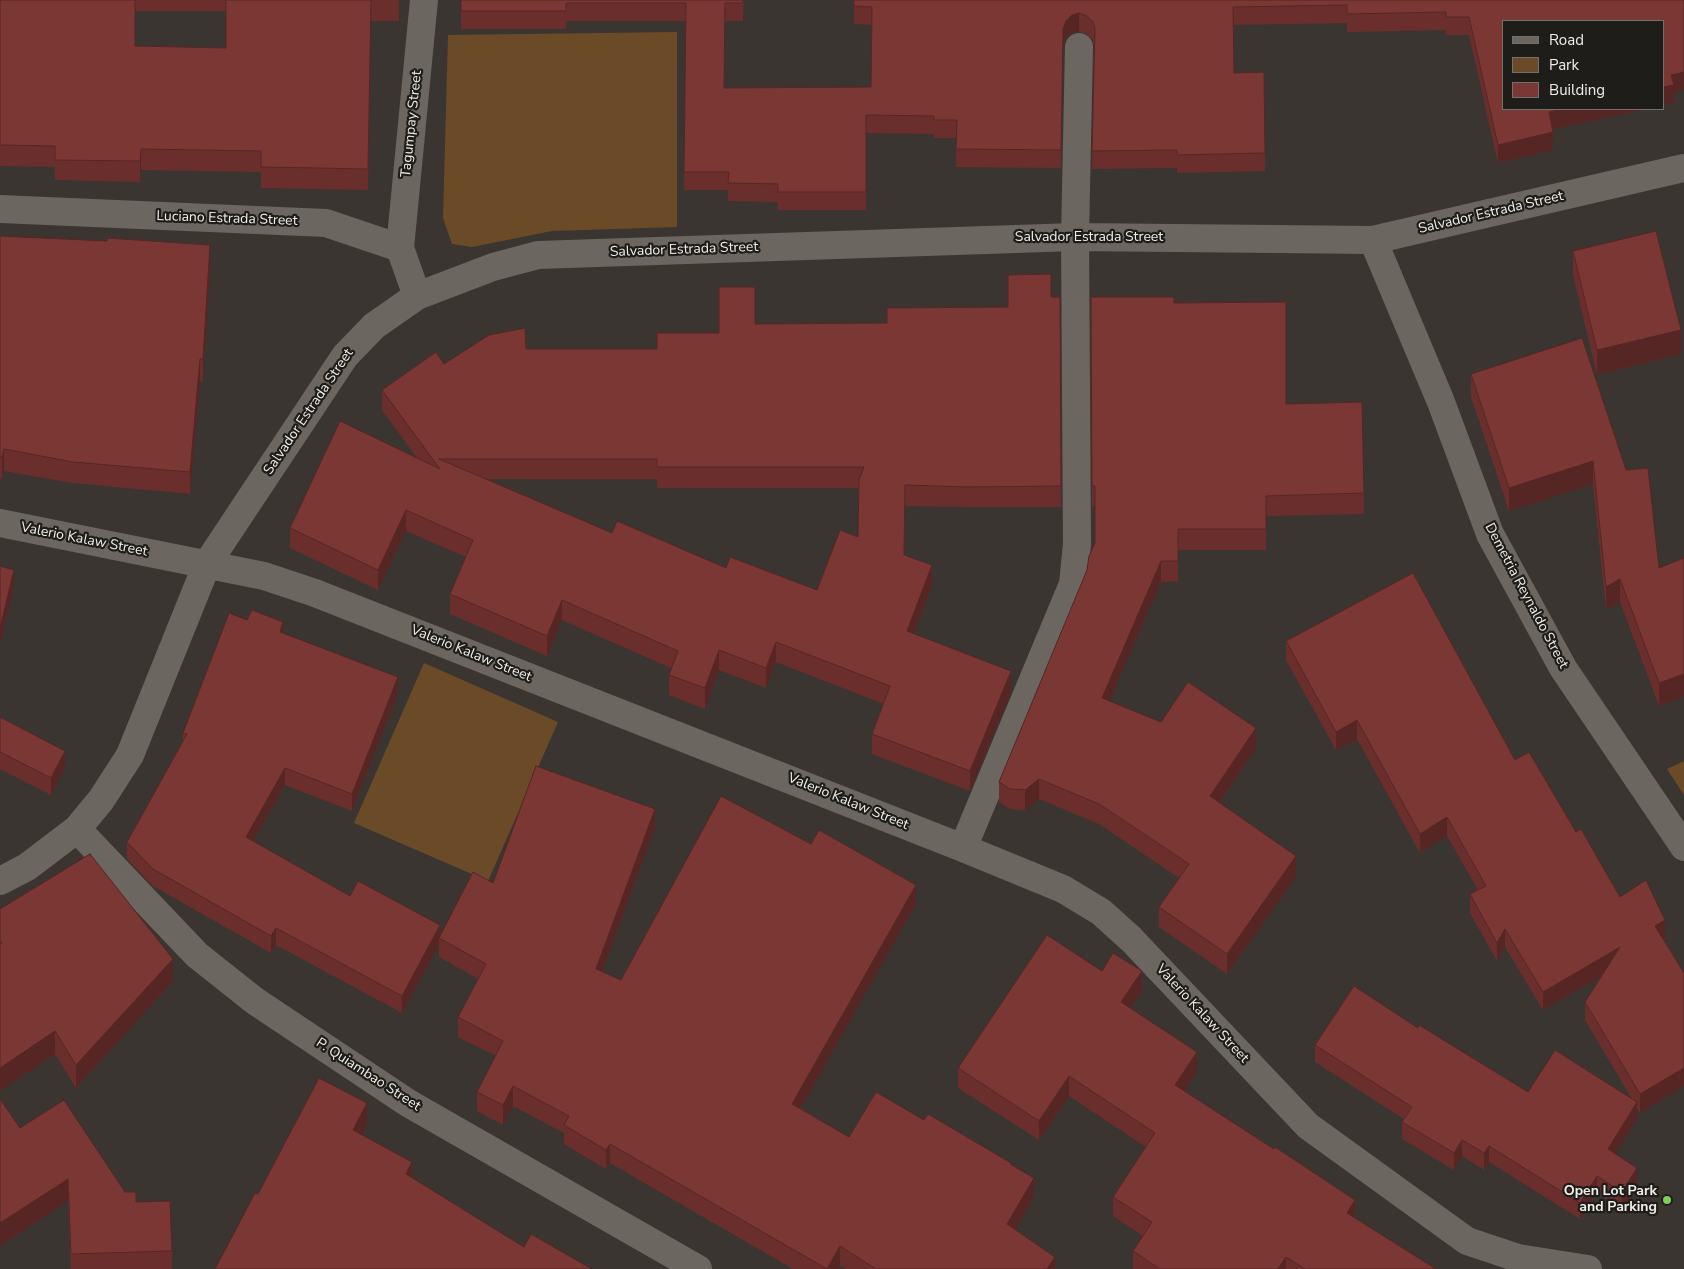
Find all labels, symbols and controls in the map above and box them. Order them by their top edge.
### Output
legend [1502,20,1664,110]
text: Road [1549,30,1584,50]
text: Park [1549,55,1579,75]
street label: Tagumpay Street [398,70,426,178]
text: Building [1549,80,1605,100]
street label: Salvador Estrada Street [1417,188,1565,238]
street label: Luciano Estrada Street [156,208,298,230]
street label: Salvador Estrada Street [1015,230,1163,246]
street label: Salvador Estrada Street [610,239,758,261]
street label: Salvador Estrada Street [261,346,357,478]
street label: Valerio Kalaw Street [19,519,149,561]
street label: Demetria Reynaldo Street [1480,520,1572,672]
street label: Valerio Kalaw Street [408,622,534,686]
street label: Valerio Kalaw Street [785,770,911,834]
street label: Valerio Kalaw Street [1152,961,1252,1067]
street label: P. Quiambao Street [313,1035,423,1115]
place label: Open Lot Park and Parking [1564,1184,1657,1216]
marker: Open Lot Park and Parking [1661,1194,1673,1206]

